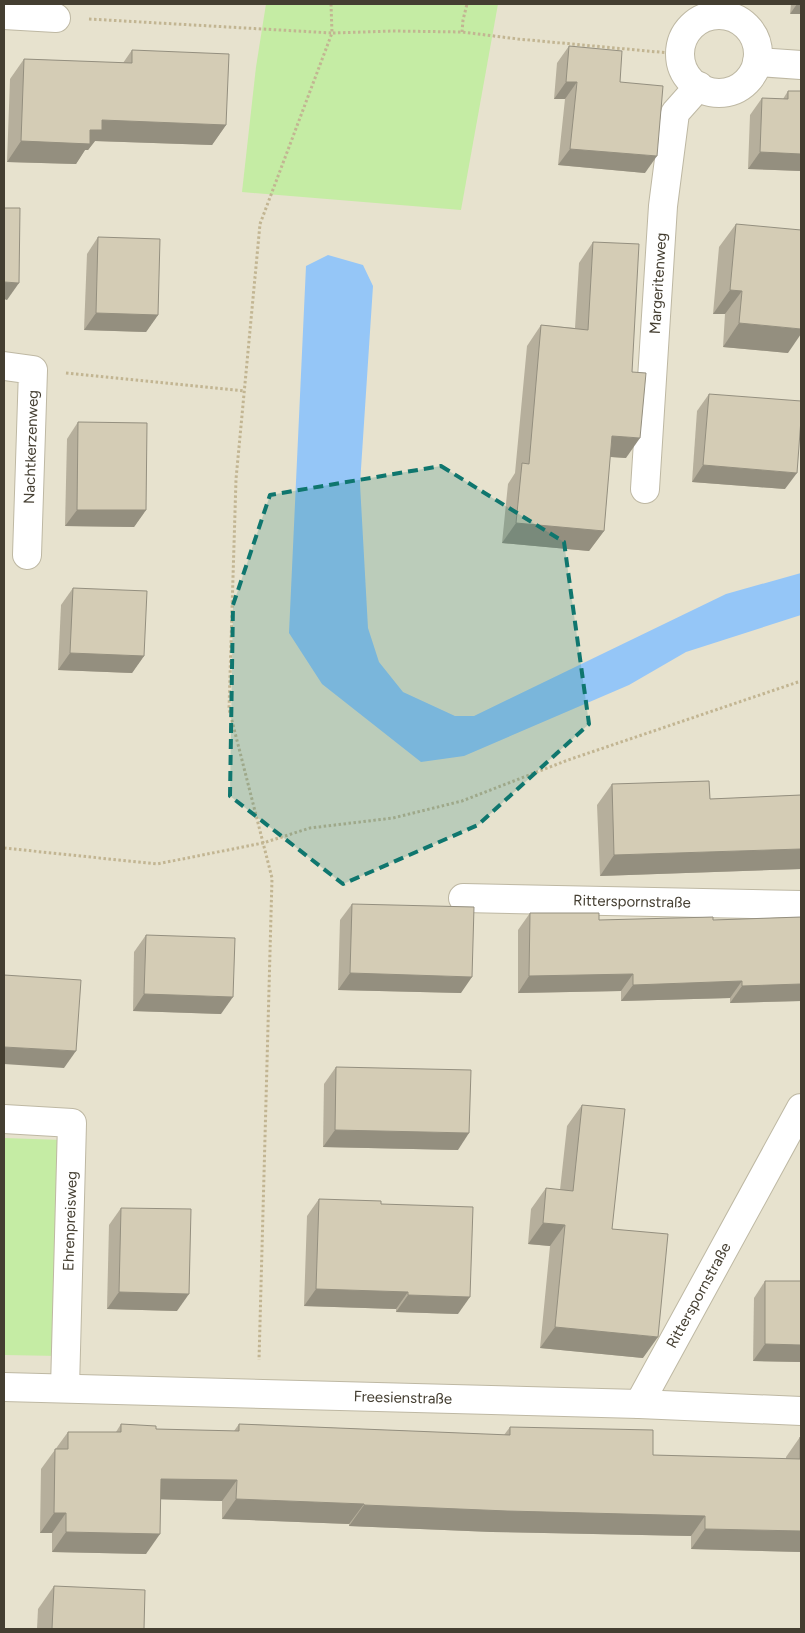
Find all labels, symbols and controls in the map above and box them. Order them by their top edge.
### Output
street label: Margeritenweg [646,232,670,335]
street label: Nachtkerzenweg [20,390,42,504]
street label: Ritterspornstraße [573,891,691,912]
street label: Ehrenpreisweg [59,1171,81,1271]
street label: Ritterspornstraße [662,1239,735,1351]
street label: Freesienstraße [353,1387,452,1408]

